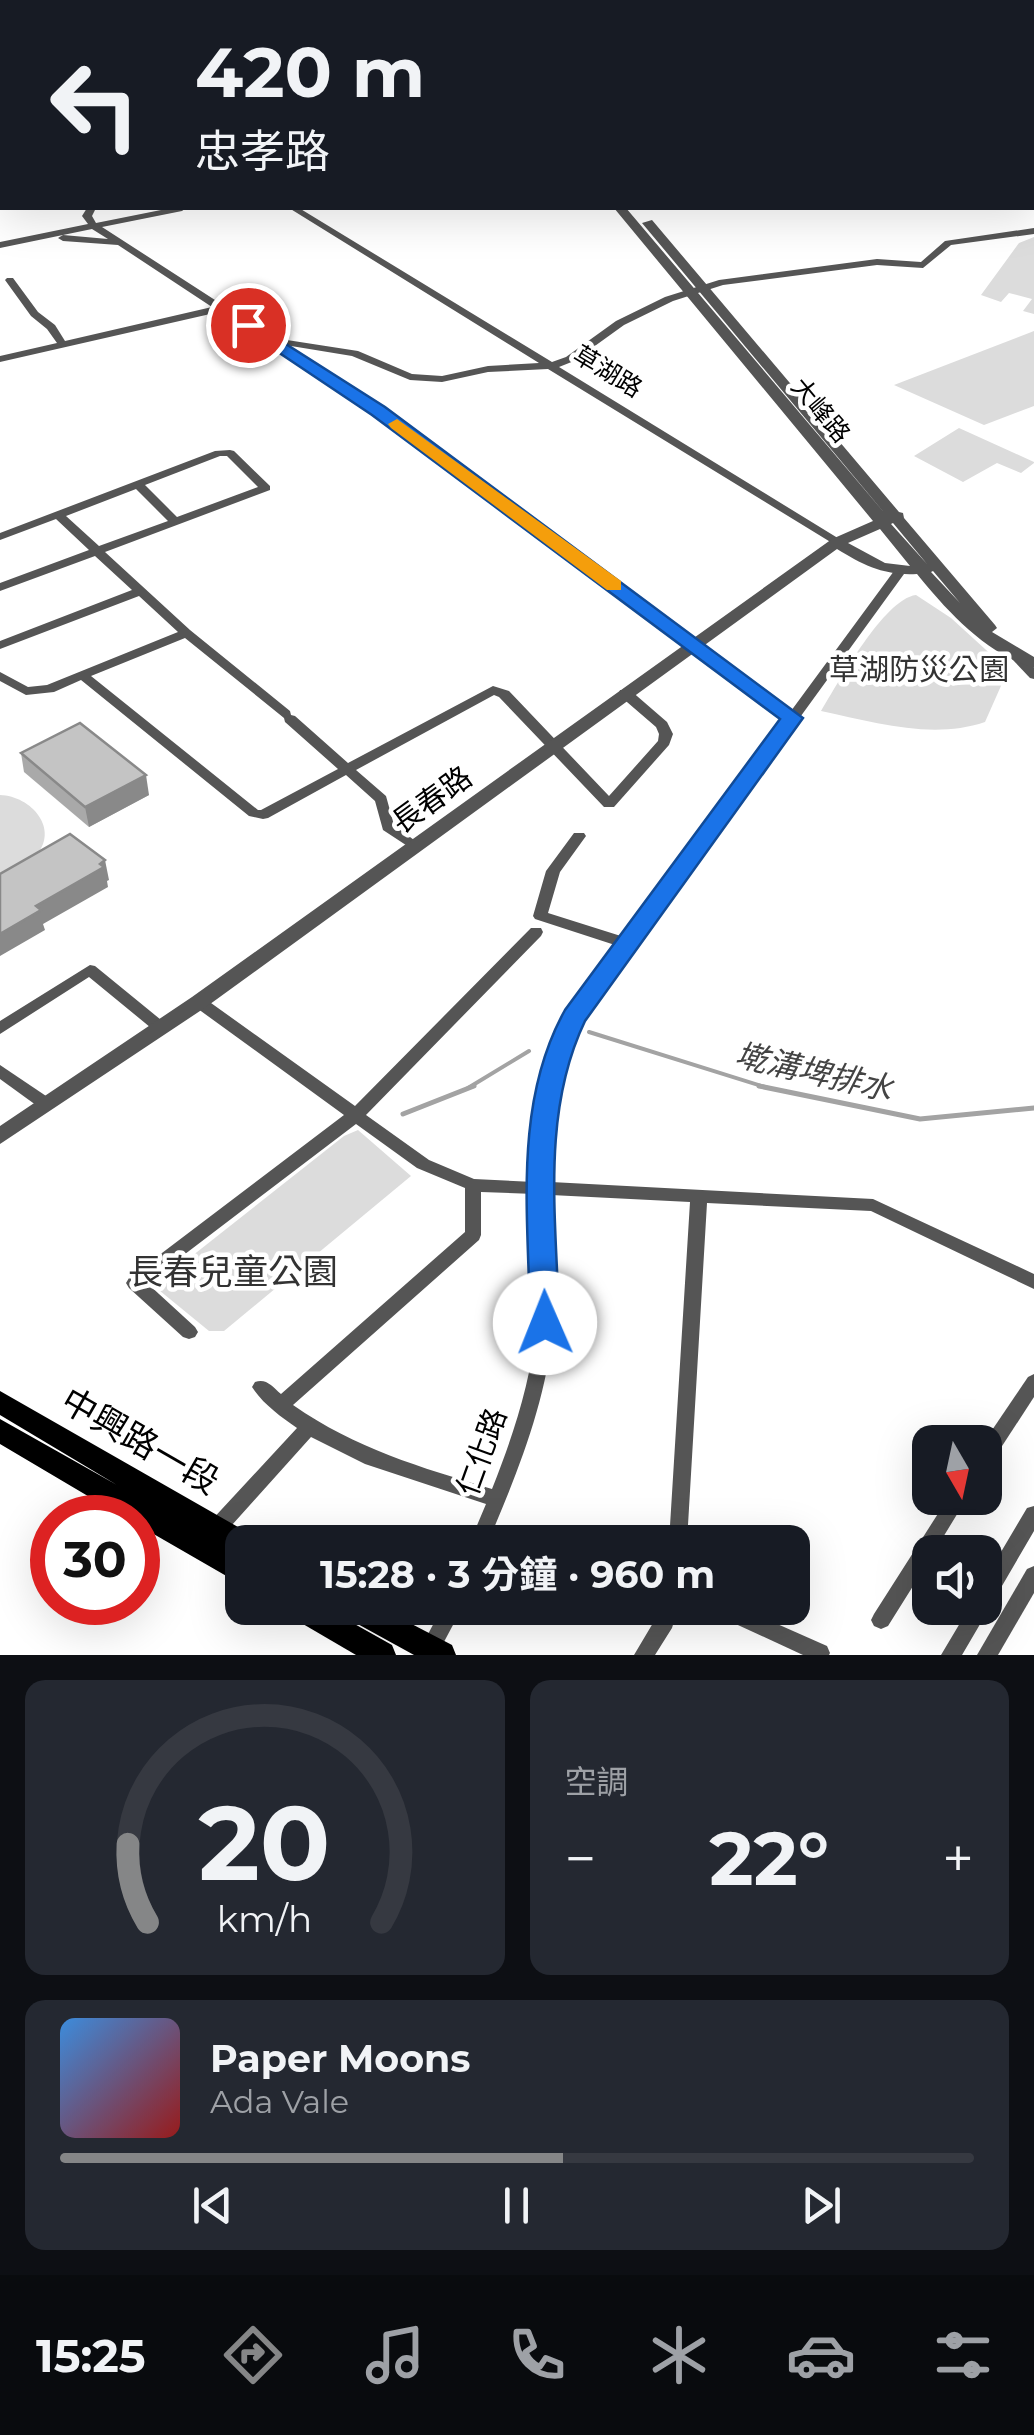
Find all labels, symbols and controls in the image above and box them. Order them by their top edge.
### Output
text: 420 m [195,29,425,115]
icon: left [30,40,160,170]
text: 忠孝路 [195,123,330,178]
pin [206,283,291,368]
icon: arrive [221,298,276,353]
street label: 草湖路 [568,339,648,403]
street label: 大峰路 [785,372,857,448]
park label: 草湖防災公園 [829,651,1009,688]
street label: 長春路 [384,758,479,841]
water label: 墘溝埤排水 [732,1035,898,1109]
park label: 長春兒童公園 [128,1250,338,1293]
position arrow [493,1271,597,1375]
street label: 中興路一段 [54,1378,227,1503]
street label: 仁化路 [449,1403,514,1500]
north arrow [912,1425,1002,1515]
map controls [912,1425,1002,1625]
speed limit sign: 30 [30,1495,160,1625]
button: sound [912,1535,1002,1625]
text: 15:28 · 3 分鐘 · 960 m [320,1551,715,1598]
text: 空調 [565,1762,629,1801]
text: 20 [199,1779,331,1906]
text: 22° [709,1812,829,1904]
text: − [565,1825,596,1892]
text: + [942,1825,974,1892]
text: km/h [217,1897,312,1941]
text: Paper Moons [210,2035,471,2082]
text: Ada Vale [210,2082,349,2121]
icon: previous [185,2178,240,2233]
icon: pause [489,2178,544,2233]
icon: next [794,2178,849,2233]
icon: directions [218,2320,288,2390]
icon: music [360,2320,430,2390]
icon: phone [502,2320,572,2390]
icon: climate [644,2320,714,2390]
icon: car [786,2320,856,2390]
icon: filters [928,2320,998,2390]
text: 15:25 [36,2328,146,2383]

